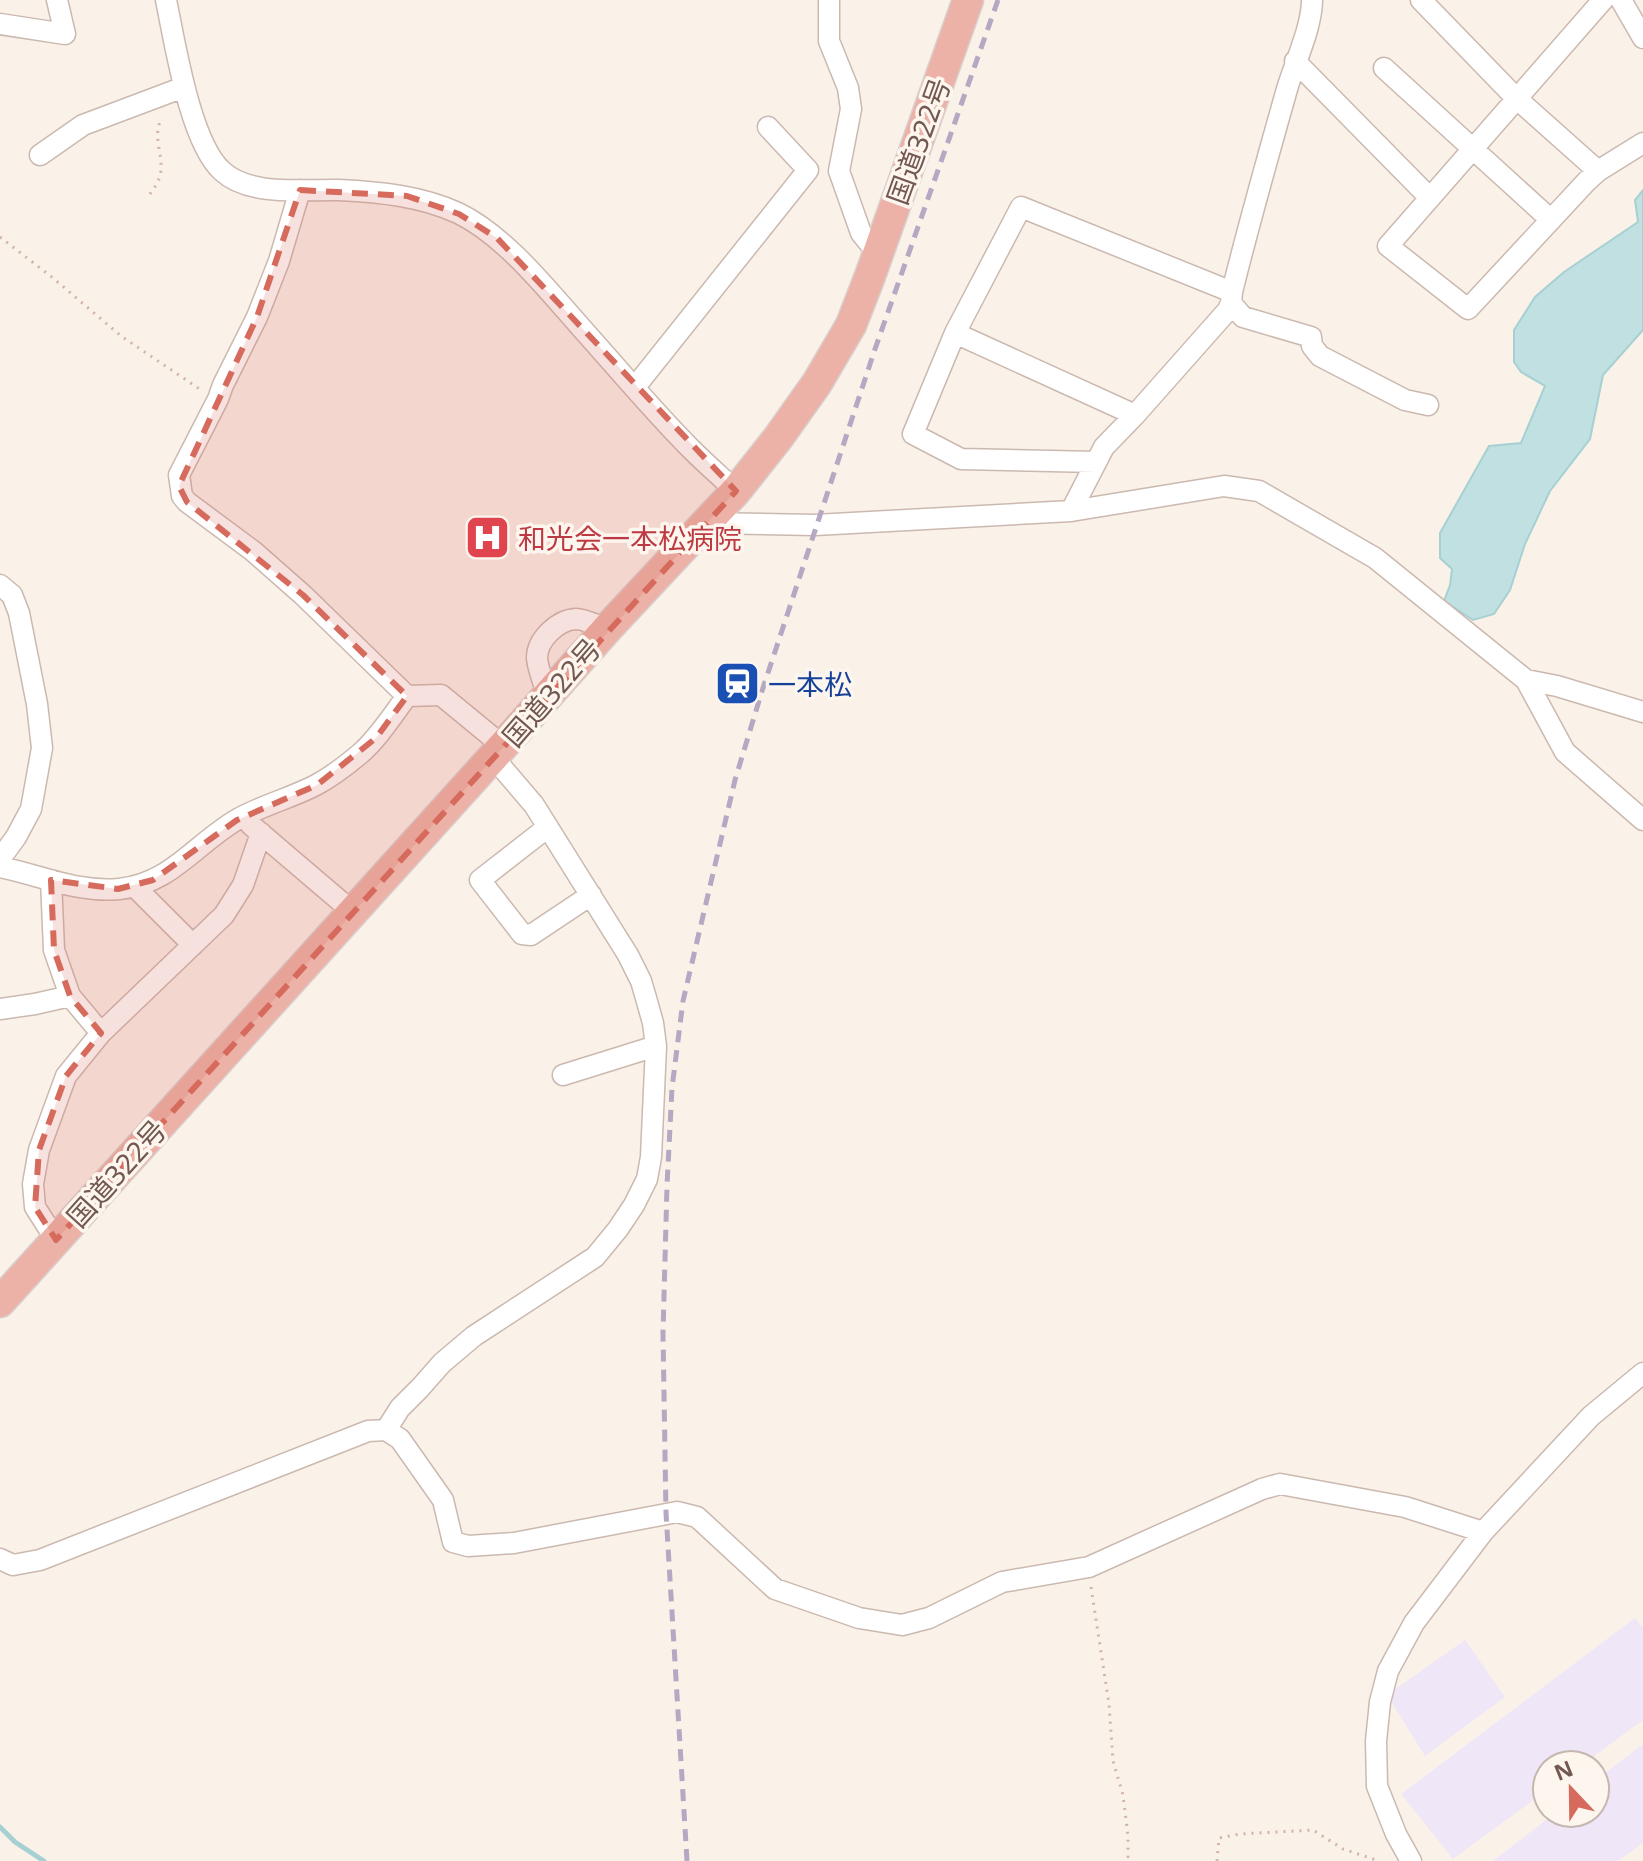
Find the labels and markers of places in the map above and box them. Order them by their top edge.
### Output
hospital icon: 和光会一本松病院 [463,514,511,562]
place label: 和光会一本松病院 [518,519,742,557]
station icon: 一本松 [713,660,761,708]
place label: 一本松 [768,665,852,703]

